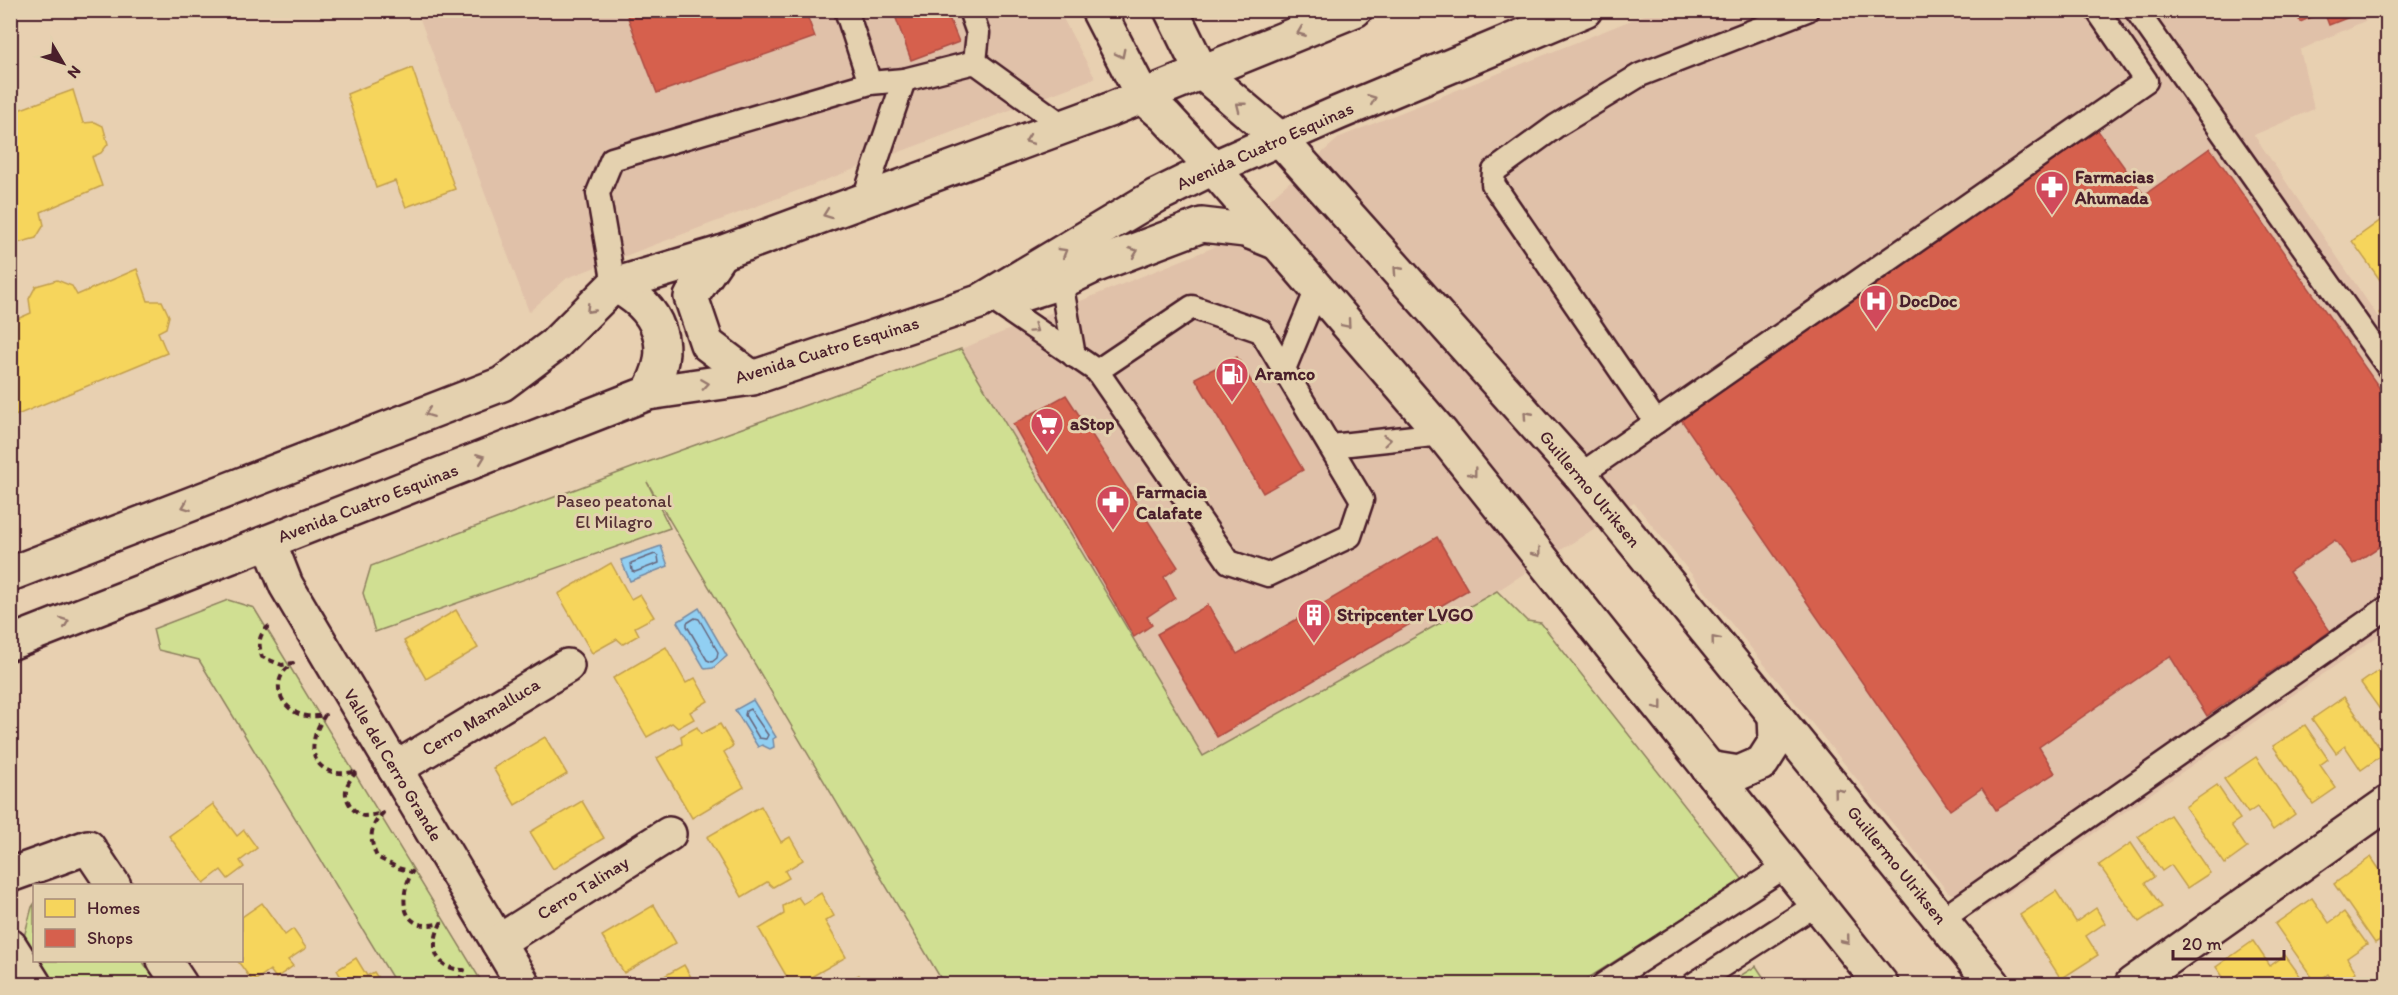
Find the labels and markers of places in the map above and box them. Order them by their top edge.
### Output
place label: Farmacias Ahumada [2074,166,2154,209]
pharmacy icon: Farmacias Ahumada [2034,169,2070,216]
hospital icon: DocDoc [1858,283,1894,330]
place label: DocDoc [1899,290,1958,312]
fuel station icon: Aramco [1214,356,1250,403]
place label: Aramco [1254,363,1315,385]
supermarket icon: aStop [1029,406,1065,453]
place label: aStop [1070,413,1114,435]
place label: Farmacia Calafate [1136,481,1208,524]
pharmacy icon: Farmacia Calafate [1095,484,1131,531]
building icon: Stripcenter LVGO [1296,597,1332,644]
place label: Stripcenter LVGO [1337,604,1473,626]

